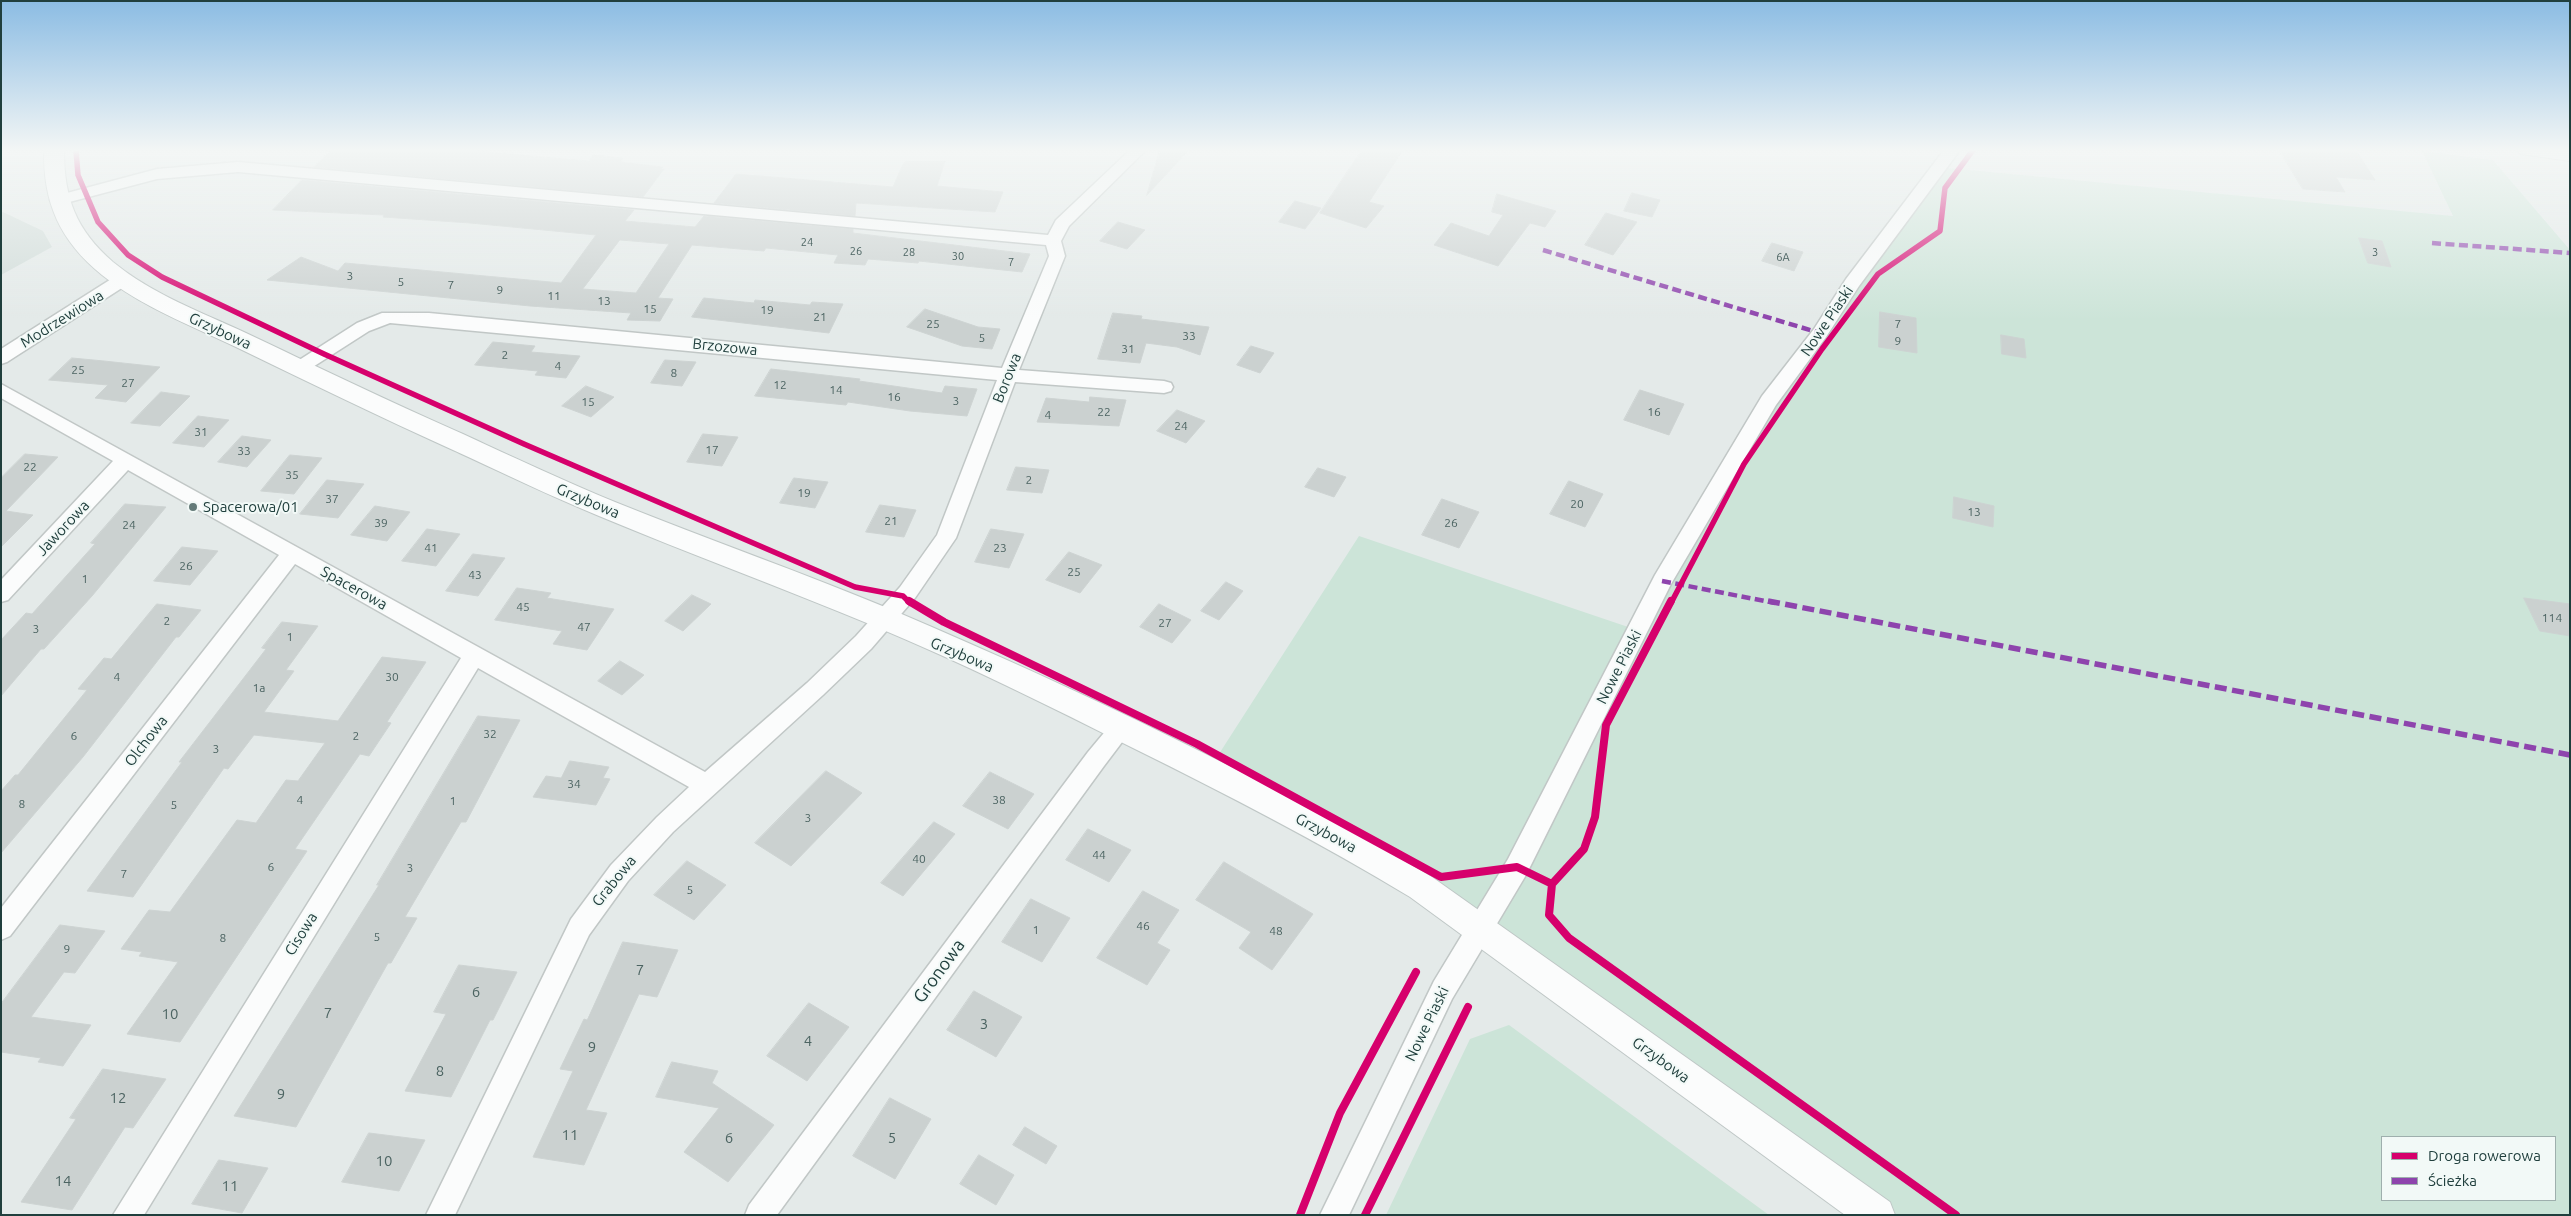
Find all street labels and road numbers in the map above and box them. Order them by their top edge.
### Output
street label: Nowe Piaski [1797,282,1857,360]
street label: Modrzewiowa [17,286,107,352]
street label: Grzybowa [186,309,254,353]
street label: Brzozowa [692,335,758,359]
street label: Borowa [989,350,1025,406]
street label: Grzybowa [554,480,622,522]
street label: Jaworowa [33,497,93,559]
street label: Spacerowa [318,562,390,614]
street label: Nowe Piaski [1593,627,1645,707]
street label: Grzybowa [928,634,996,676]
street label: Olchowa [121,712,171,770]
street label: Grzybowa [1292,809,1360,857]
street label: Grabowa [588,852,640,910]
street label: Cisowa [281,909,321,959]
street label: Gronowa [909,935,969,1007]
street label: Nowe Piaski [1401,984,1453,1064]
street label: Grzybowa [1629,1033,1693,1087]

